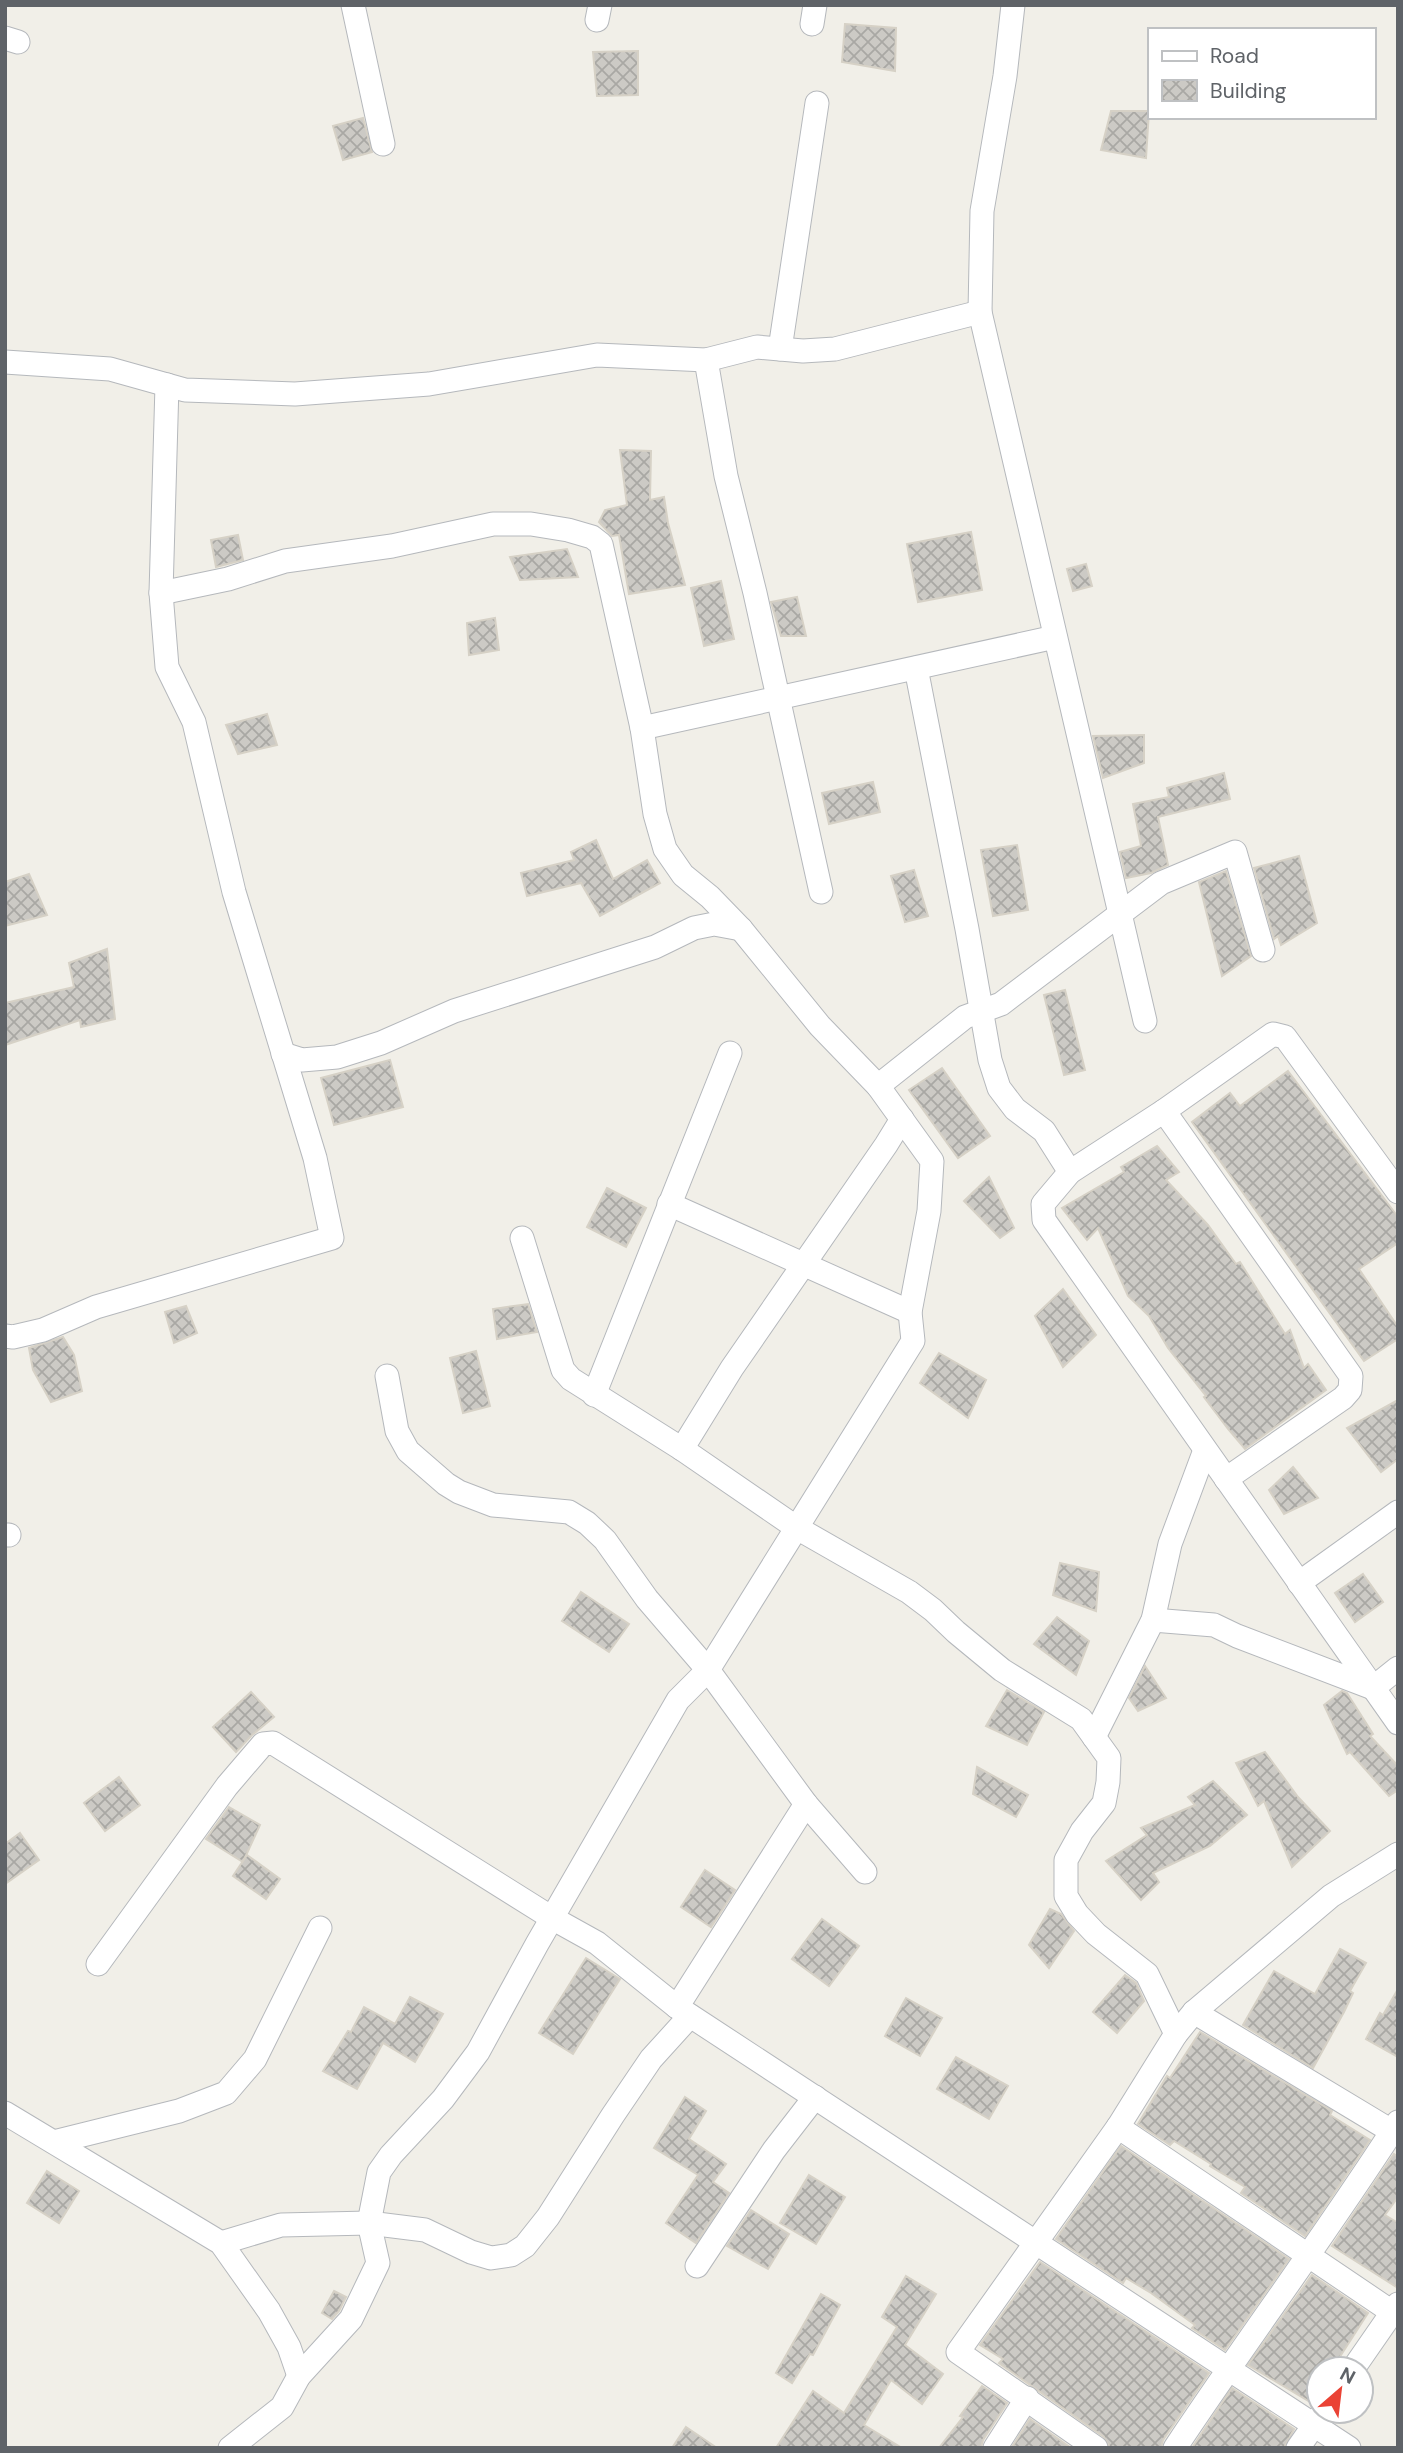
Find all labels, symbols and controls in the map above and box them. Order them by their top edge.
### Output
legend [1148,28,1375,119]
text: Road [1210,42,1259,70]
text: Building [1210,77,1287,105]
north arrow [1305,2355,1375,2425]
text: N [1336,2361,1360,2390]

